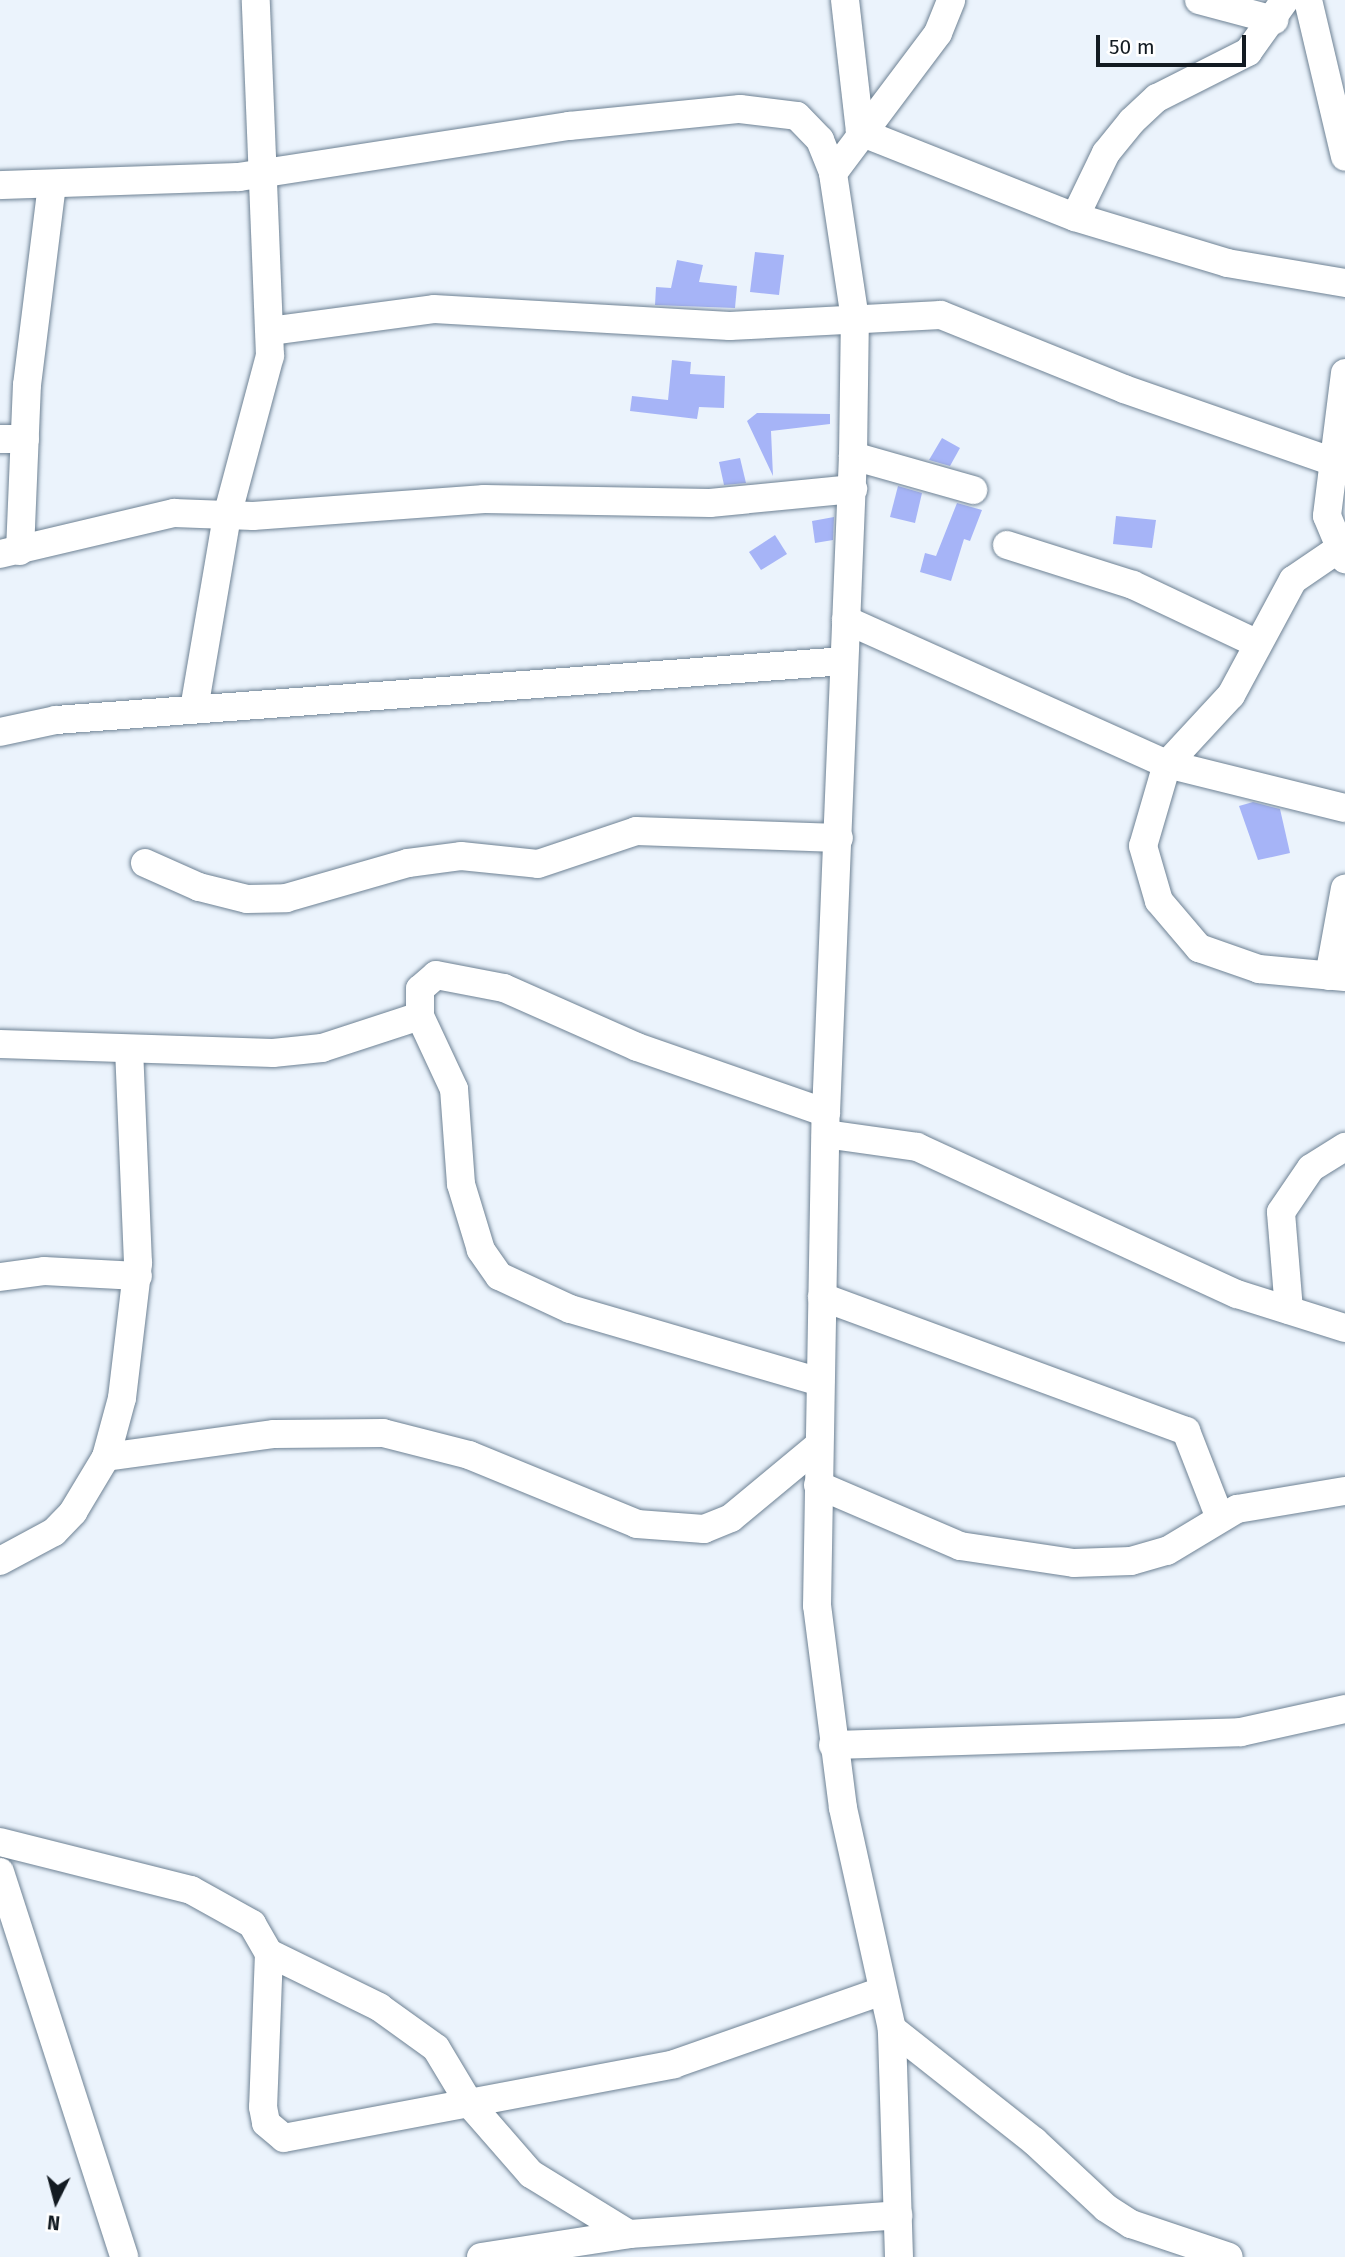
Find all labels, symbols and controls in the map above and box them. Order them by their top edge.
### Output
scale bar [1100,21,1250,65]
text: 50 m [1109,34,1155,60]
north arrow [21,2166,91,2236]
text: N [46,2210,61,2234]

